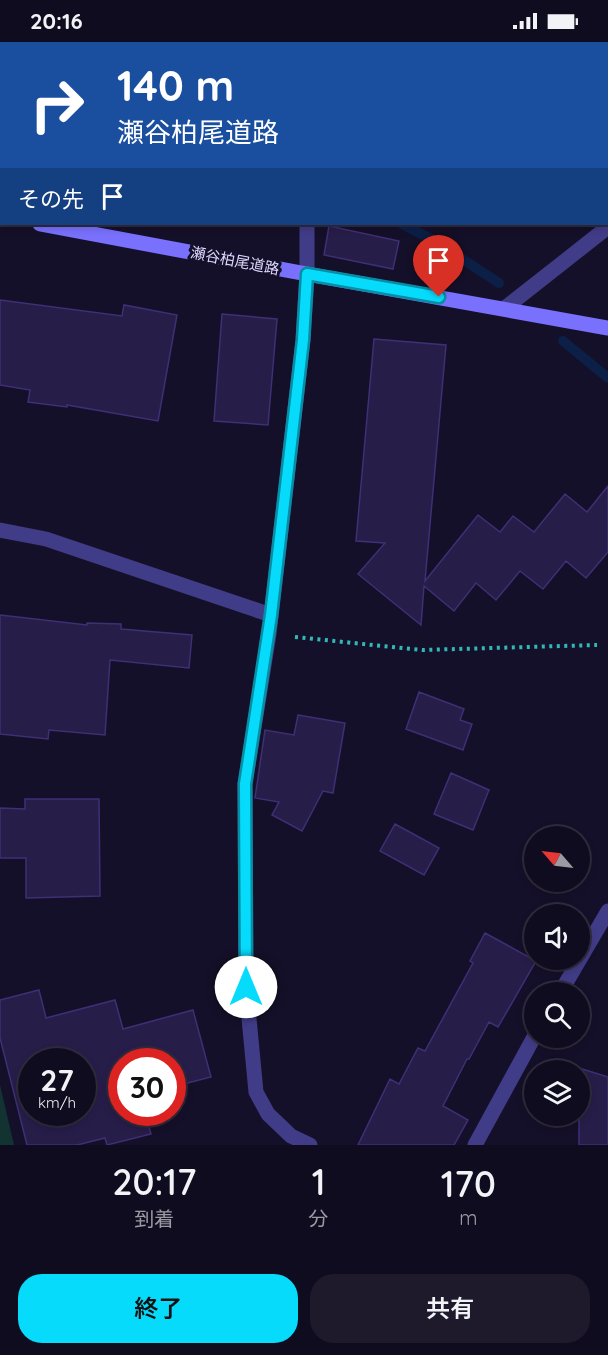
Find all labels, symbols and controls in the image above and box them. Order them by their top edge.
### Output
text: 20:16 [30,7,83,35]
text: 140 m [117,59,234,112]
icon: right [18,66,96,144]
text: 瀬谷柏尾道路 [117,115,279,149]
icon: arrive [96,180,129,213]
text: その先 [18,185,84,213]
pin [413,235,464,297]
street label: 瀬谷柏尾道路 [189,243,281,278]
icon: arrive [422,244,455,277]
north arrow [524,826,590,892]
map controls [524,826,590,1126]
button: sound [524,904,590,970]
position arrow [214,955,278,1019]
button: search [524,982,590,1048]
speed limit sign: 30 [108,1048,186,1126]
button: layers [524,1060,590,1126]
text: 27 [40,1061,74,1099]
text: km/h [38,1093,76,1112]
text: 20:17 [112,1159,196,1204]
text: 1 [312,1159,325,1204]
text: 170 [441,1161,496,1206]
text: m [459,1205,477,1230]
text: 到着 [134,1206,174,1231]
text: 分 [309,1206,329,1231]
button: 終了 [18,1274,298,1343]
button: 共有 [310,1274,590,1343]

